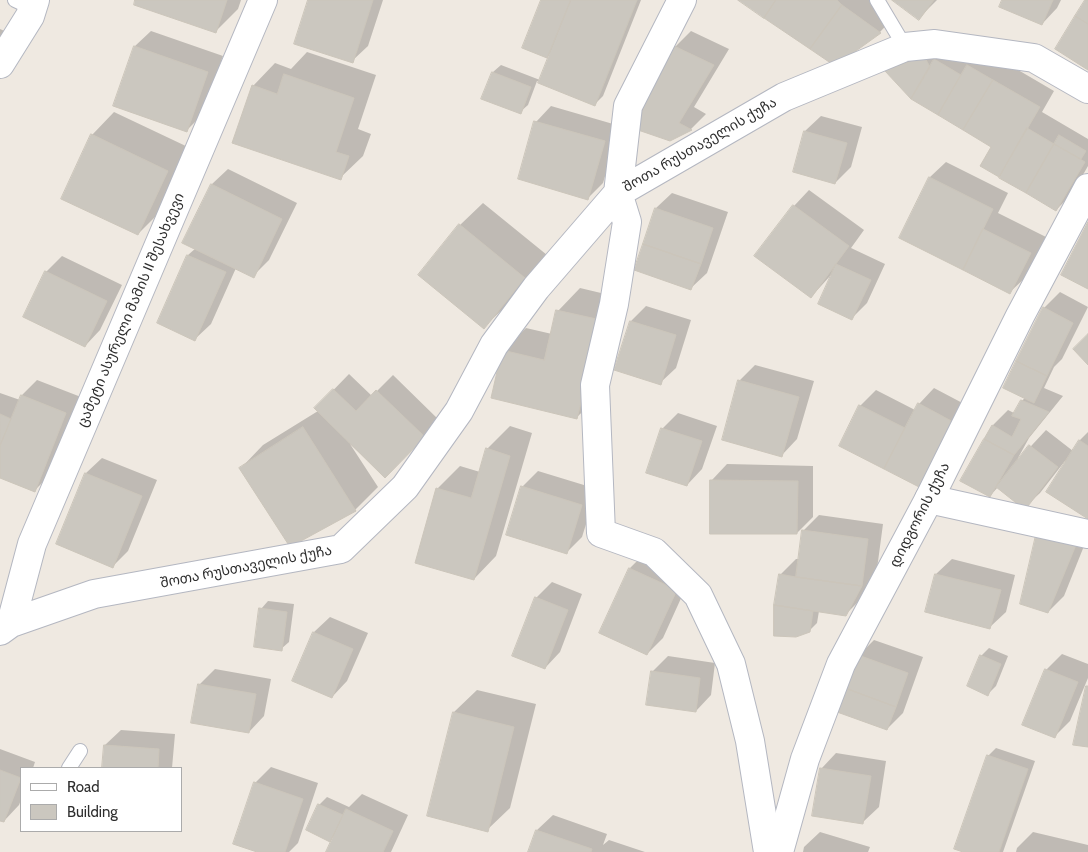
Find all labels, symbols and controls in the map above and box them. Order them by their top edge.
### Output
street label: შოთა რუსთაველის ქუჩა [620,94,780,196]
street label: ცამეტი ასურელი მამის II შესახვევი [74,190,188,430]
street label: დიდგორის ქუჩა [886,460,954,570]
street label: შოთა რუსთაველის ქუჩა [159,542,333,592]
legend [20,767,182,832]
text: Road [67,778,100,796]
text: Building [67,803,118,821]

